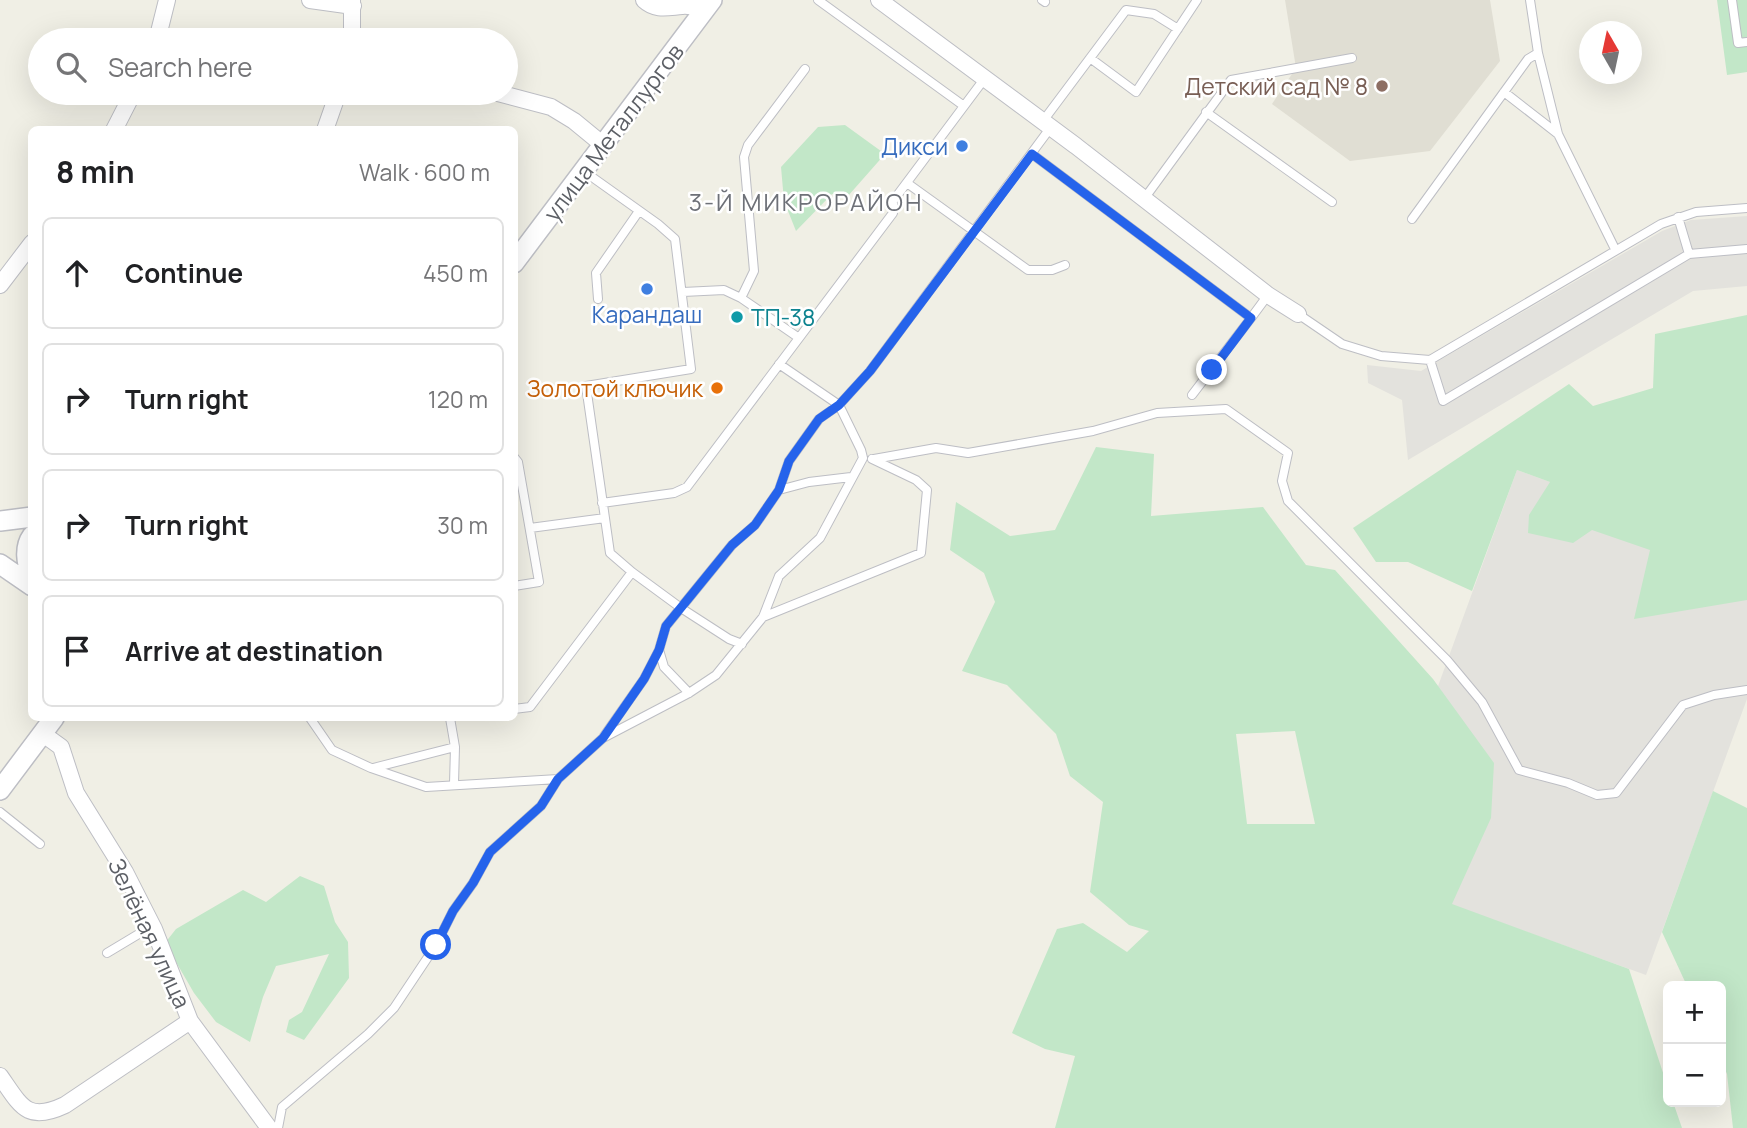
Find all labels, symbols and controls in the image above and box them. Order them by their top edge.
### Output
north arrow [1579,21,1642,84]
search box [28,28,518,105]
street label: улица Металлургов [536,37,690,227]
icon: search [52,48,90,86]
text: Search here [108,49,253,85]
place label: Детский сад № 8 [1184,70,1368,102]
marker: Детский сад № 8 [1374,78,1390,94]
place label: Дикси [881,130,948,162]
marker: Дикси [954,138,970,154]
text: 8 min [56,151,135,192]
text: Walk · 600 m [359,156,490,188]
district label: 3-Й МИКРОРАЙОН [689,185,923,218]
icon: ahead [58,254,96,292]
text: Continue [125,255,243,291]
text: 450 m [423,257,488,289]
marker: Карандаш [639,281,655,297]
place label: Карандаш [592,298,702,330]
place label: ТП-38 [751,301,815,333]
marker: ТП-38 [729,309,745,325]
route end [1196,354,1227,385]
place label: Золотой ключик [527,372,704,404]
icon: right [58,380,96,418]
marker: Золотой ключик [709,380,725,396]
text: Turn right [125,381,249,417]
text: 120 m [428,383,488,415]
icon: right [58,506,96,544]
text: Turn right [125,507,249,543]
text: 30 m [437,509,488,541]
icon: arrive [58,632,96,670]
text: Arrive at destination [125,633,383,669]
street label: Зелёная улица [101,853,199,1013]
route start [420,929,451,960]
map controls [1663,981,1726,1107]
button: + [1663,981,1726,1044]
button: − [1663,1044,1726,1107]

